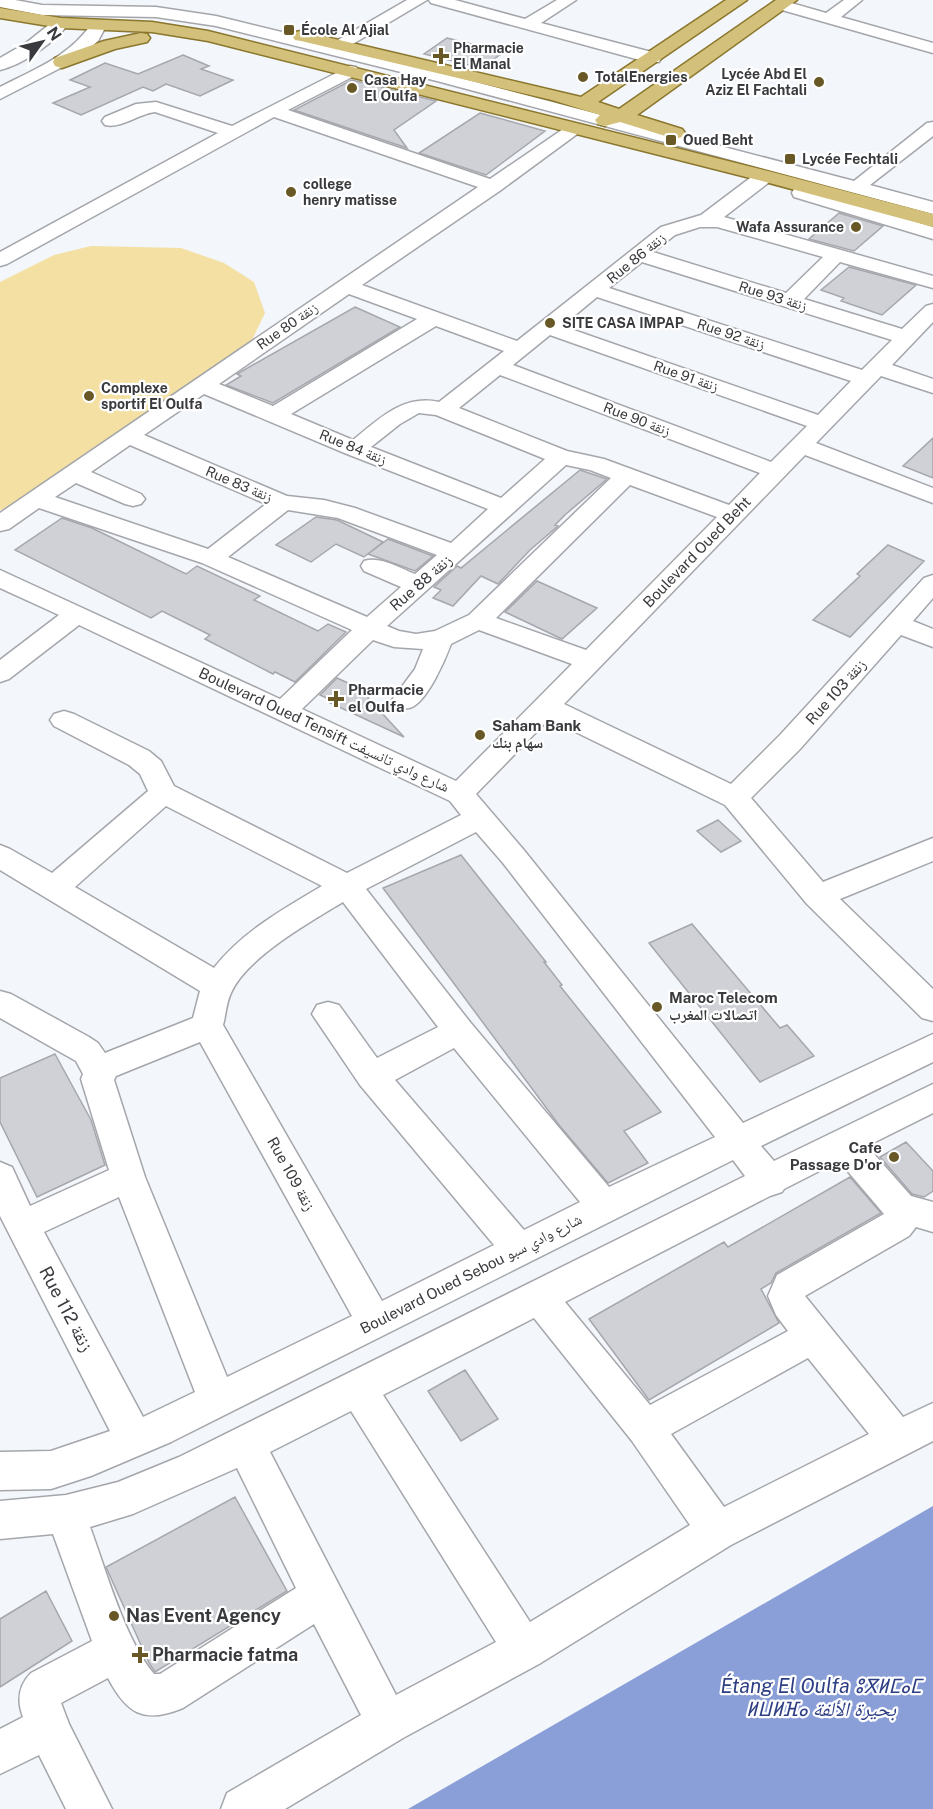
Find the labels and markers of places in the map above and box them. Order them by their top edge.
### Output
place label: École Al Ajial [301,21,390,38]
marker: École Al Ajial [282,23,296,37]
place label: Pharmacie El Manal [453,40,524,72]
marker: Pharmacie El Manal [434,49,448,63]
place label: Lycée Abd El Aziz El Fachtali [705,66,807,98]
place label: TotalEnergies [595,69,688,85]
marker: TotalEnergies [576,70,590,84]
place label: Casa Hay El Oulfa [364,72,427,104]
marker: Lycée Abd El Aziz El Fachtali [812,75,826,89]
marker: Casa Hay El Oulfa [345,81,359,95]
place label: Oued Beht [683,132,754,148]
marker: Oued Beht [664,133,678,147]
place label: Lycée Fechtali [802,151,898,167]
marker: Lycée Fechtali [783,152,797,166]
place label: college henry matisse [303,176,397,208]
marker: college henry matisse [284,185,298,199]
place label: Wafa Assurance [736,219,844,235]
marker: Wafa Assurance [849,220,863,234]
place label: SITE CASA IMPAP [562,315,684,331]
marker: SITE CASA IMPAP [543,316,557,330]
place label: Complexe sportif El Oulfa [101,380,203,412]
marker: Complexe sportif El Oulfa [82,389,96,403]
place label: Pharmacie el Oulfa [348,681,424,715]
marker: Pharmacie el Oulfa [329,692,343,706]
place label: Saham Bank سهام بنك [492,717,582,753]
marker: Saham Bank سهام بنك [473,728,487,742]
place label: Maroc Telecom اتصالات المغرب [669,989,778,1024]
marker: Maroc Telecom اتصالات المغرب [650,1000,664,1014]
place label: Cafe Passage D'or [790,1139,882,1173]
marker: Cafe Passage D'or [887,1150,901,1164]
place label: Nas Event Agency [126,1605,281,1626]
marker: Nas Event Agency [107,1609,121,1623]
place label: Pharmacie fatma [152,1644,298,1665]
marker: Pharmacie fatma [133,1648,147,1662]

